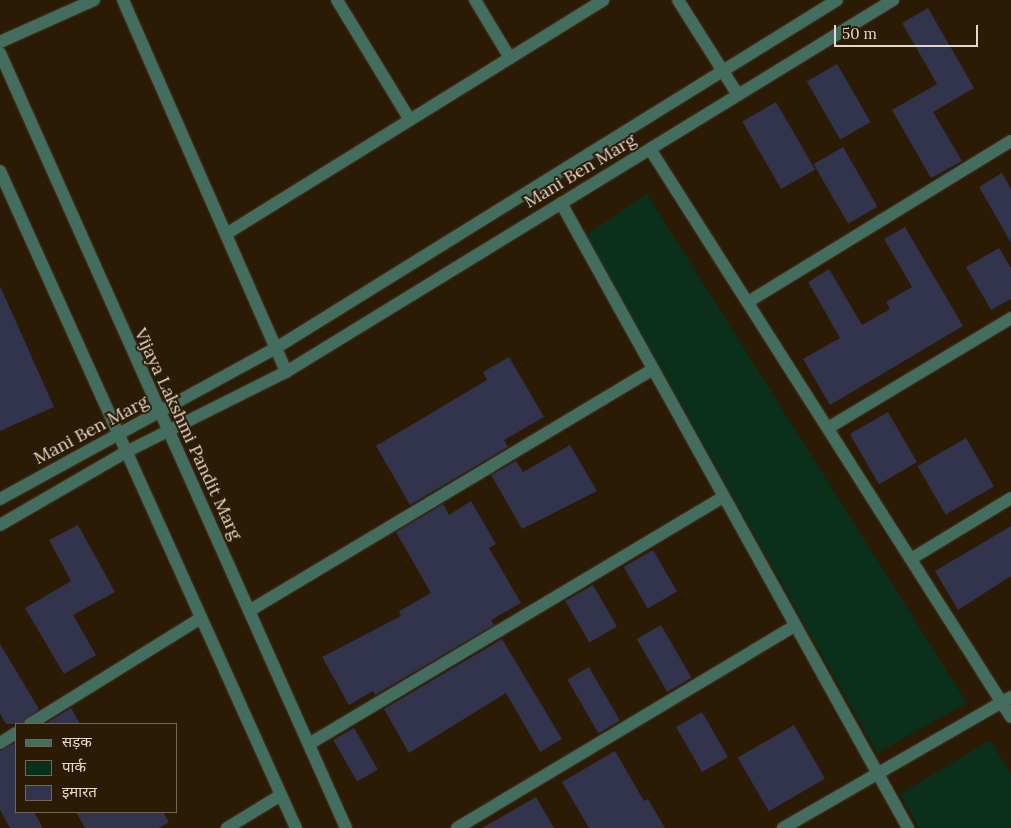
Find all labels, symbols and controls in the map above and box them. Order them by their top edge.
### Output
scale bar [836,15,980,47]
text: 50 m [842,24,877,43]
street label: Mani Ben Marg [520,129,640,213]
street label: Vijaya Lakshmi Pandit Marg [129,325,247,543]
street label: Mani Ben Marg [30,391,152,469]
legend [15,723,178,813]
text: सड़क [62,732,92,751]
text: पार्क [62,757,86,776]
text: इमारत [62,782,97,801]

